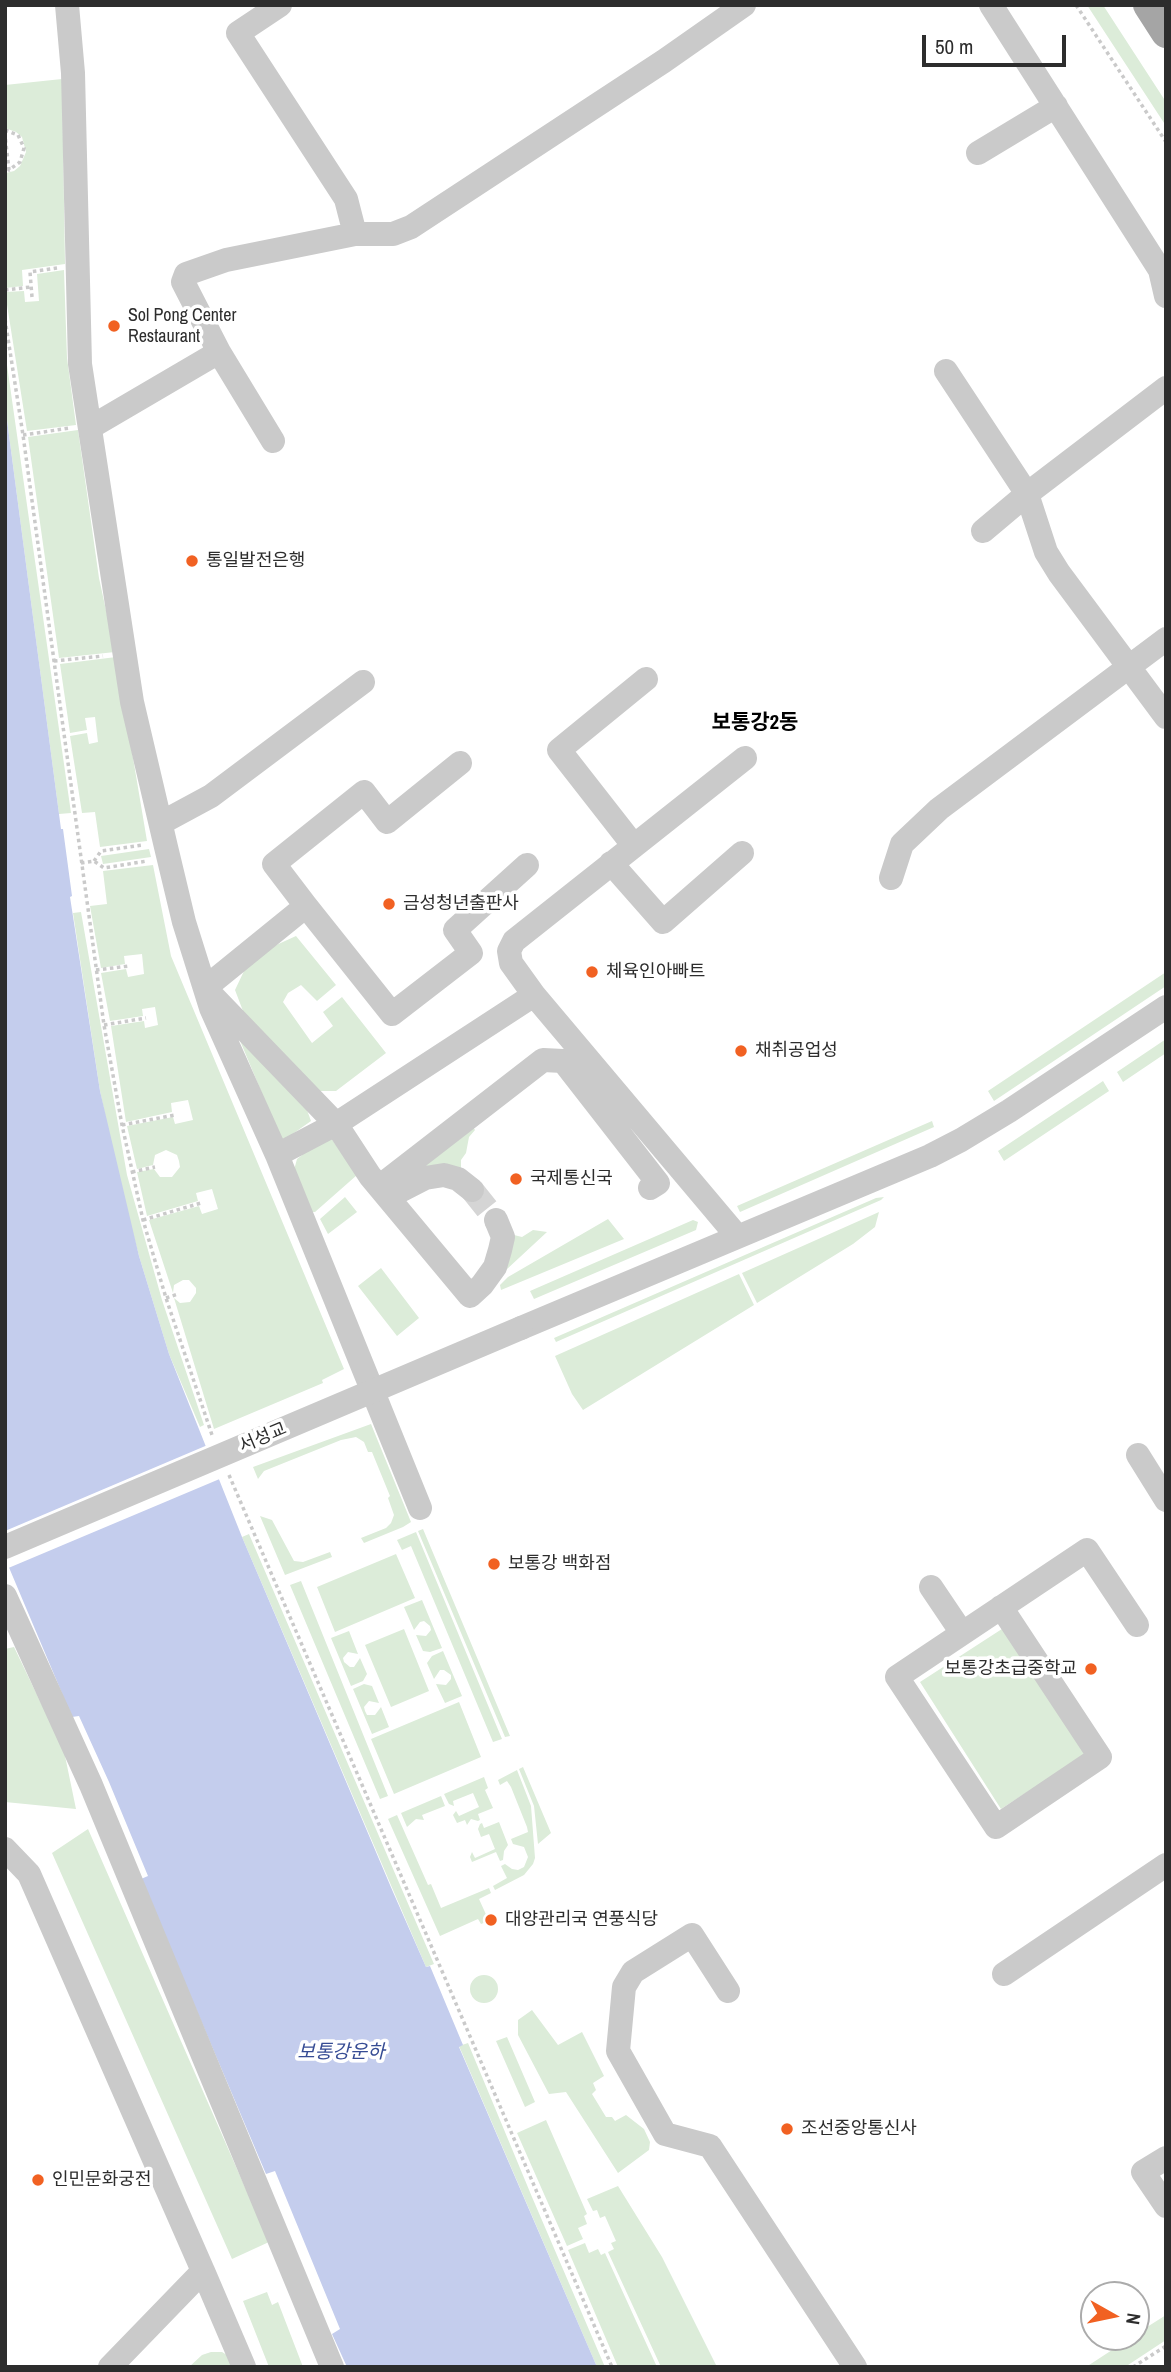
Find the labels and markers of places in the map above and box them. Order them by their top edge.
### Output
place label: Sol Pong Center Restaurant [128,305,236,348]
marker: Sol Pong Center Restaurant [106,318,122,334]
place label: 통일발전은행 [206,550,305,572]
marker: 통일발전은행 [184,553,200,569]
place label: 금성청년출판사 [403,893,519,915]
marker: 금성청년출판사 [381,896,397,912]
place label: 체육인아빠트 [606,961,705,983]
marker: 체육인아빠트 [584,964,600,980]
place label: 채취공업성 [755,1040,838,1062]
marker: 채취공업성 [733,1043,749,1059]
place label: 국제통신국 [530,1168,613,1190]
marker: 국제통신국 [508,1171,524,1187]
place label: 보통강 백화점 [508,1553,611,1575]
marker: 보통강 백화점 [486,1556,502,1572]
place label: 보통강초급중학교 [945,1658,1077,1680]
marker: 보통강초급중학교 [1083,1661,1099,1677]
place label: 대양관리국 연풍식당 [505,1909,658,1931]
marker: 대양관리국 연풍식당 [483,1912,499,1928]
place label: 조선중앙통신사 [801,2118,917,2140]
marker: 조선중앙통신사 [779,2121,795,2137]
place label: 인민문화궁전 [52,2169,151,2191]
marker: 인민문화궁전 [30,2172,46,2188]

